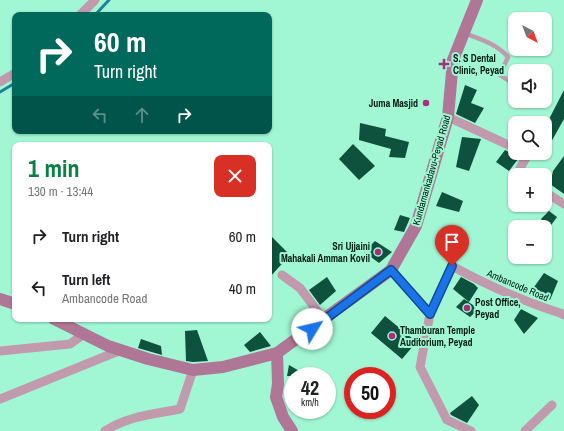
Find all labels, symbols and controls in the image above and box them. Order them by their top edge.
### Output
north arrow [508,12,552,56]
map controls [508,12,552,264]
text: 60 m [94,23,146,61]
icon: right [28,28,80,80]
place label: S. S Dental Clinic, Peyad [453,52,504,77]
marker: S. S Dental Clinic, Peyad [438,58,450,70]
text: Turn right [94,59,157,84]
button: sound [508,64,552,108]
place label: Juma Masjid [369,97,418,110]
marker: Juma Masjid [421,98,431,108]
icon: left [89,104,111,126]
icon: ahead [131,104,153,126]
icon: right [173,104,195,126]
street label: Kundamankadavu-Peyad Road [410,114,453,227]
button: search [508,116,552,160]
text: 1 min [28,152,79,184]
button: close [214,155,256,197]
button: + [508,168,552,212]
text: 130 m · 13:44 [28,183,93,200]
button: − [508,220,552,264]
icon: right [28,225,50,247]
pin [435,225,469,266]
text: Turn right [62,226,119,247]
text: 60 m [229,226,256,247]
icon: arrive [441,231,463,253]
place label: Sri Ujjaini Mahakali Amman Kovil [281,240,370,265]
marker: Sri Ujjaini Mahakali Amman Kovil [373,247,383,257]
street label: Ambancode Road [484,266,551,304]
text: Turn left [62,269,110,290]
icon: left [28,277,50,299]
text: 40 m [229,278,256,299]
text: Ambancode Road [62,290,147,307]
place label: Post Office, Peyad [475,296,521,321]
marker: Post Office, Peyad [462,303,472,313]
position arrow [291,308,333,350]
place label: Thamburan Temple Auditorium, Peyad [400,324,475,349]
marker: Thamburan Temple Auditorium, Peyad [387,331,397,341]
speed limit sign: 50 [344,367,396,419]
text: 42 [301,374,319,401]
text: km/h [301,396,319,409]

